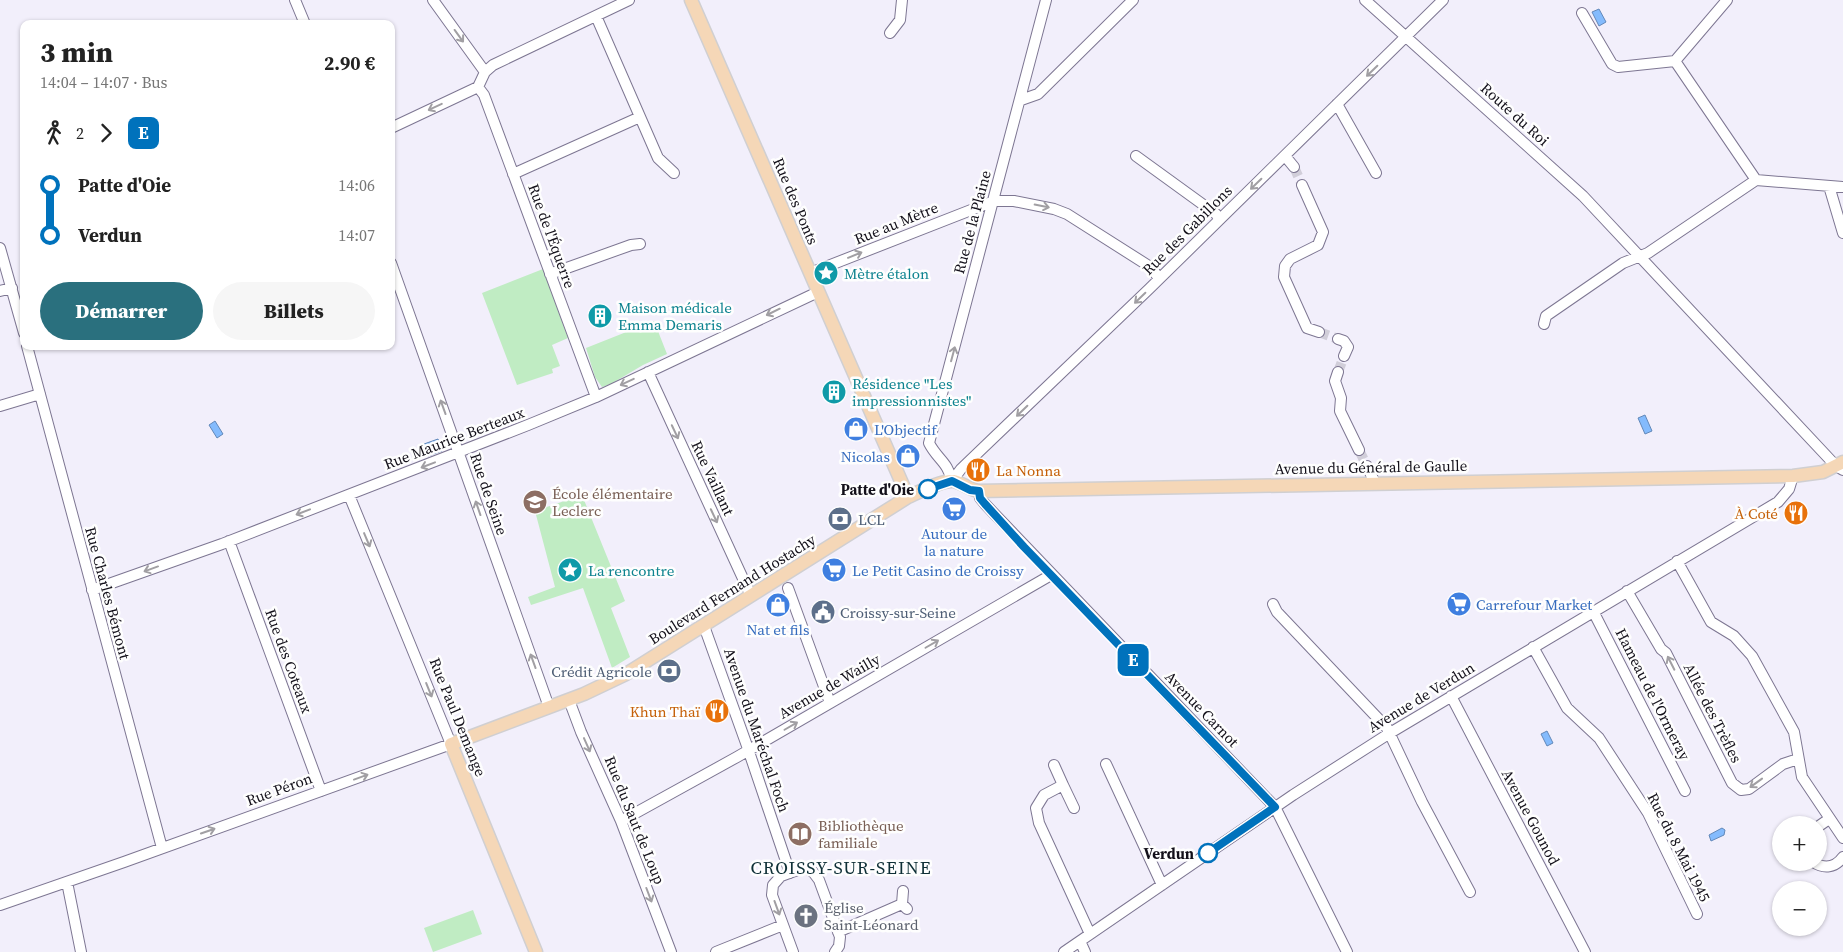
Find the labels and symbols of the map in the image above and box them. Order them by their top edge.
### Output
one-way arrow [454,29,464,43]
one-way arrow [1366,64,1378,76]
street label: Route du Roi [1476,78,1554,150]
one-way arrow [428,103,443,112]
street label: Rue des Ponts [768,154,824,248]
street label: Rue de la Plaine [948,168,996,276]
one-way arrow [1249,178,1262,190]
street label: Rue des Gabillons [1137,180,1237,280]
street label: Rue de l'Équerre [523,181,581,291]
street label: Rue au Mètre [851,197,941,249]
one-way arrow [1033,202,1049,212]
one-way arrow [847,250,862,260]
place icon: Mètre étalon [813,260,839,286]
place label: Mètre étalon [844,263,929,284]
one-way arrow [1133,292,1146,304]
place label: Maison médicale Emma Demaris [618,297,732,335]
building icon: Maison médicale Emma Demaris [587,303,613,329]
one-way arrow [766,307,781,317]
one-way arrow [948,346,958,362]
place label: Résidence "Les impressionnistes" [852,373,971,411]
one-way arrow [620,378,635,387]
building icon: Résidence "Les impressionnistes" [821,379,847,405]
one-way arrow [438,400,447,415]
street label: Rue Maurice Berteaux [381,402,527,474]
one-way arrow [1016,405,1029,417]
shop icon: L'Objectif [843,416,869,442]
place label: L'Objectif [874,419,938,440]
one-way arrow [671,424,681,439]
street label: Rue Vaillant [687,437,740,519]
shop icon: Nicolas [895,443,921,469]
place label: Nicolas [841,446,890,467]
street label: Rue de Seine [465,450,513,538]
street label: Avenue du Général de Gaulle [1275,455,1468,479]
restaurant icon: La Nonna [965,457,991,483]
place label: La Nonna [996,460,1061,481]
one-way arrow [421,461,437,470]
place label: Patte d'Oie [840,479,914,500]
marker: Patte d'Oie [918,479,938,499]
place label: École élémentaire Leclerc [552,483,673,521]
school or university icon: École élémentaire Leclerc [522,489,548,515]
supermarket icon: Autour de la nature [941,496,967,522]
restaurant icon: À Coté [1783,500,1809,526]
one-way arrow [473,501,483,517]
place label: À Coté [1734,503,1778,524]
bank icon: LCL [827,506,853,532]
one-way arrow [296,508,311,517]
one-way arrow [710,508,719,523]
place label: LCL [858,509,885,530]
place label: Autour de la nature [921,523,987,561]
street label: Rue Charles Bémont [80,524,136,662]
street label: Boulevard Fernand Hostachy [644,529,820,649]
one-way arrow [364,532,373,547]
place icon: La rencontre [557,557,583,583]
supermarket icon: Le Petit Casino de Croissy [821,557,847,583]
place label: La rencontre [588,560,675,581]
place label: Le Petit Casino de Croissy [852,560,1024,581]
one-way arrow [144,565,159,574]
supermarket icon: Carrefour Market [1446,591,1472,617]
shop icon: Nat et fils [765,592,791,618]
place label: Carrefour Market [1476,594,1592,615]
public building icon: Croissy-sur-Seine [810,599,836,625]
place label: Croissy-sur-Seine [840,602,956,623]
street label: Rue des Coteaux [260,606,318,716]
place label: Nat et fils [747,619,809,640]
street label: Hameau de l'Ormeray [1611,624,1696,764]
one-way arrow [924,639,938,649]
line badge: E [1117,644,1149,676]
street label: Avenue du Maréchal Foch [719,645,795,815]
street label: Avenue de Wailly [774,648,884,724]
one-way arrow [528,654,537,669]
street label: Rue Paul Demange [425,655,492,780]
one-way arrow [1666,656,1676,671]
street label: Avenue de Verdun [1364,657,1478,737]
bank icon: Crédit Agricole [656,658,682,684]
street label: Allée des Trèfles [1679,660,1747,766]
place label: Crédit Agricole [551,661,652,682]
street label: Avenue Carnot [1160,666,1244,752]
one-way arrow [425,682,434,697]
restaurant icon: Khun Thaï [704,698,730,724]
place label: Khun Thaï [630,701,701,722]
one-way arrow [783,720,797,730]
one-way arrow [583,737,593,752]
street label: Rue du Saut de Loup [600,753,670,887]
street label: Avenue Gounod [1497,765,1565,869]
street label: Rue Péron [243,767,315,811]
one-way arrow [352,772,368,781]
one-way arrow [1749,778,1763,788]
street label: Rue du 8 Mai 1945 [1642,789,1716,905]
place label: Bibliothèque familiale [818,815,904,853]
library icon: Bibliothèque familiale [787,821,813,847]
one-way arrow [199,826,215,835]
place label: Verdun [1144,843,1194,864]
marker: Verdun [1198,843,1218,863]
district label: CROISSY-SUR-SEINE [750,855,932,880]
one-way arrow [646,888,655,903]
place label: Église Saint-Léonard [824,897,919,935]
one-way arrow [772,900,782,916]
church icon: Église Saint-Léonard [793,903,819,929]

